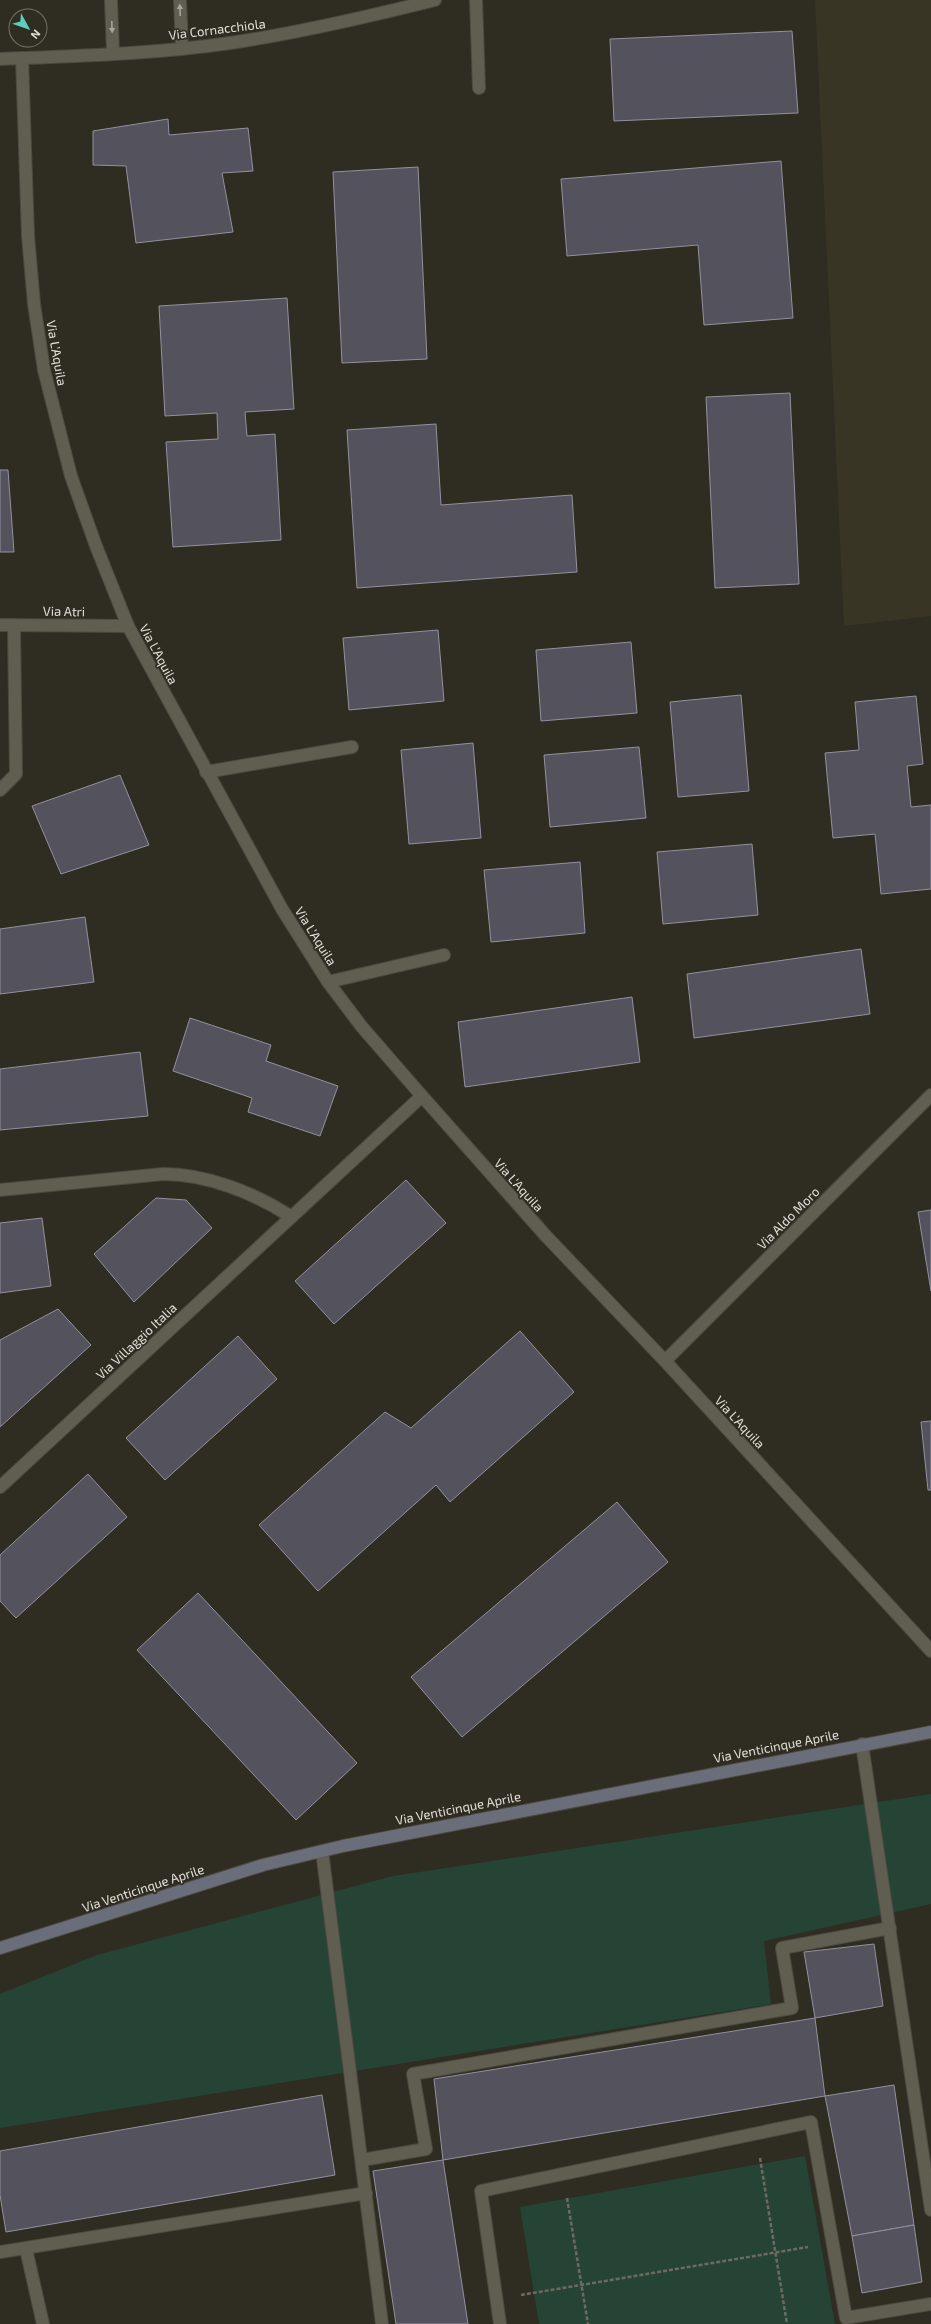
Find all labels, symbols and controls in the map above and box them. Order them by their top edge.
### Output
one-way arrow [177,4,184,16]
north arrow [8,8,48,48]
street label: Via Cornacchiola [168,15,266,43]
one-way arrow [109,21,115,34]
text: N [28,28,44,42]
street label: Via L'Aquila [43,319,71,387]
street label: Via Atri [43,603,85,619]
street label: Via L'Aquila [136,621,182,687]
street label: Via L'Aquila [292,904,340,968]
street label: Via L'Aquila [491,1155,547,1215]
street label: Via Aldo Moro [753,1183,823,1253]
street label: Via Villaggio Italia [92,1299,180,1383]
street label: Via L'Aquila [712,1392,768,1452]
street label: Via Venticinque Aprile [712,1726,840,1766]
street label: Via Venticinque Aprile [394,1788,522,1828]
street label: Via Venticinque Aprile [80,1861,206,1915]

